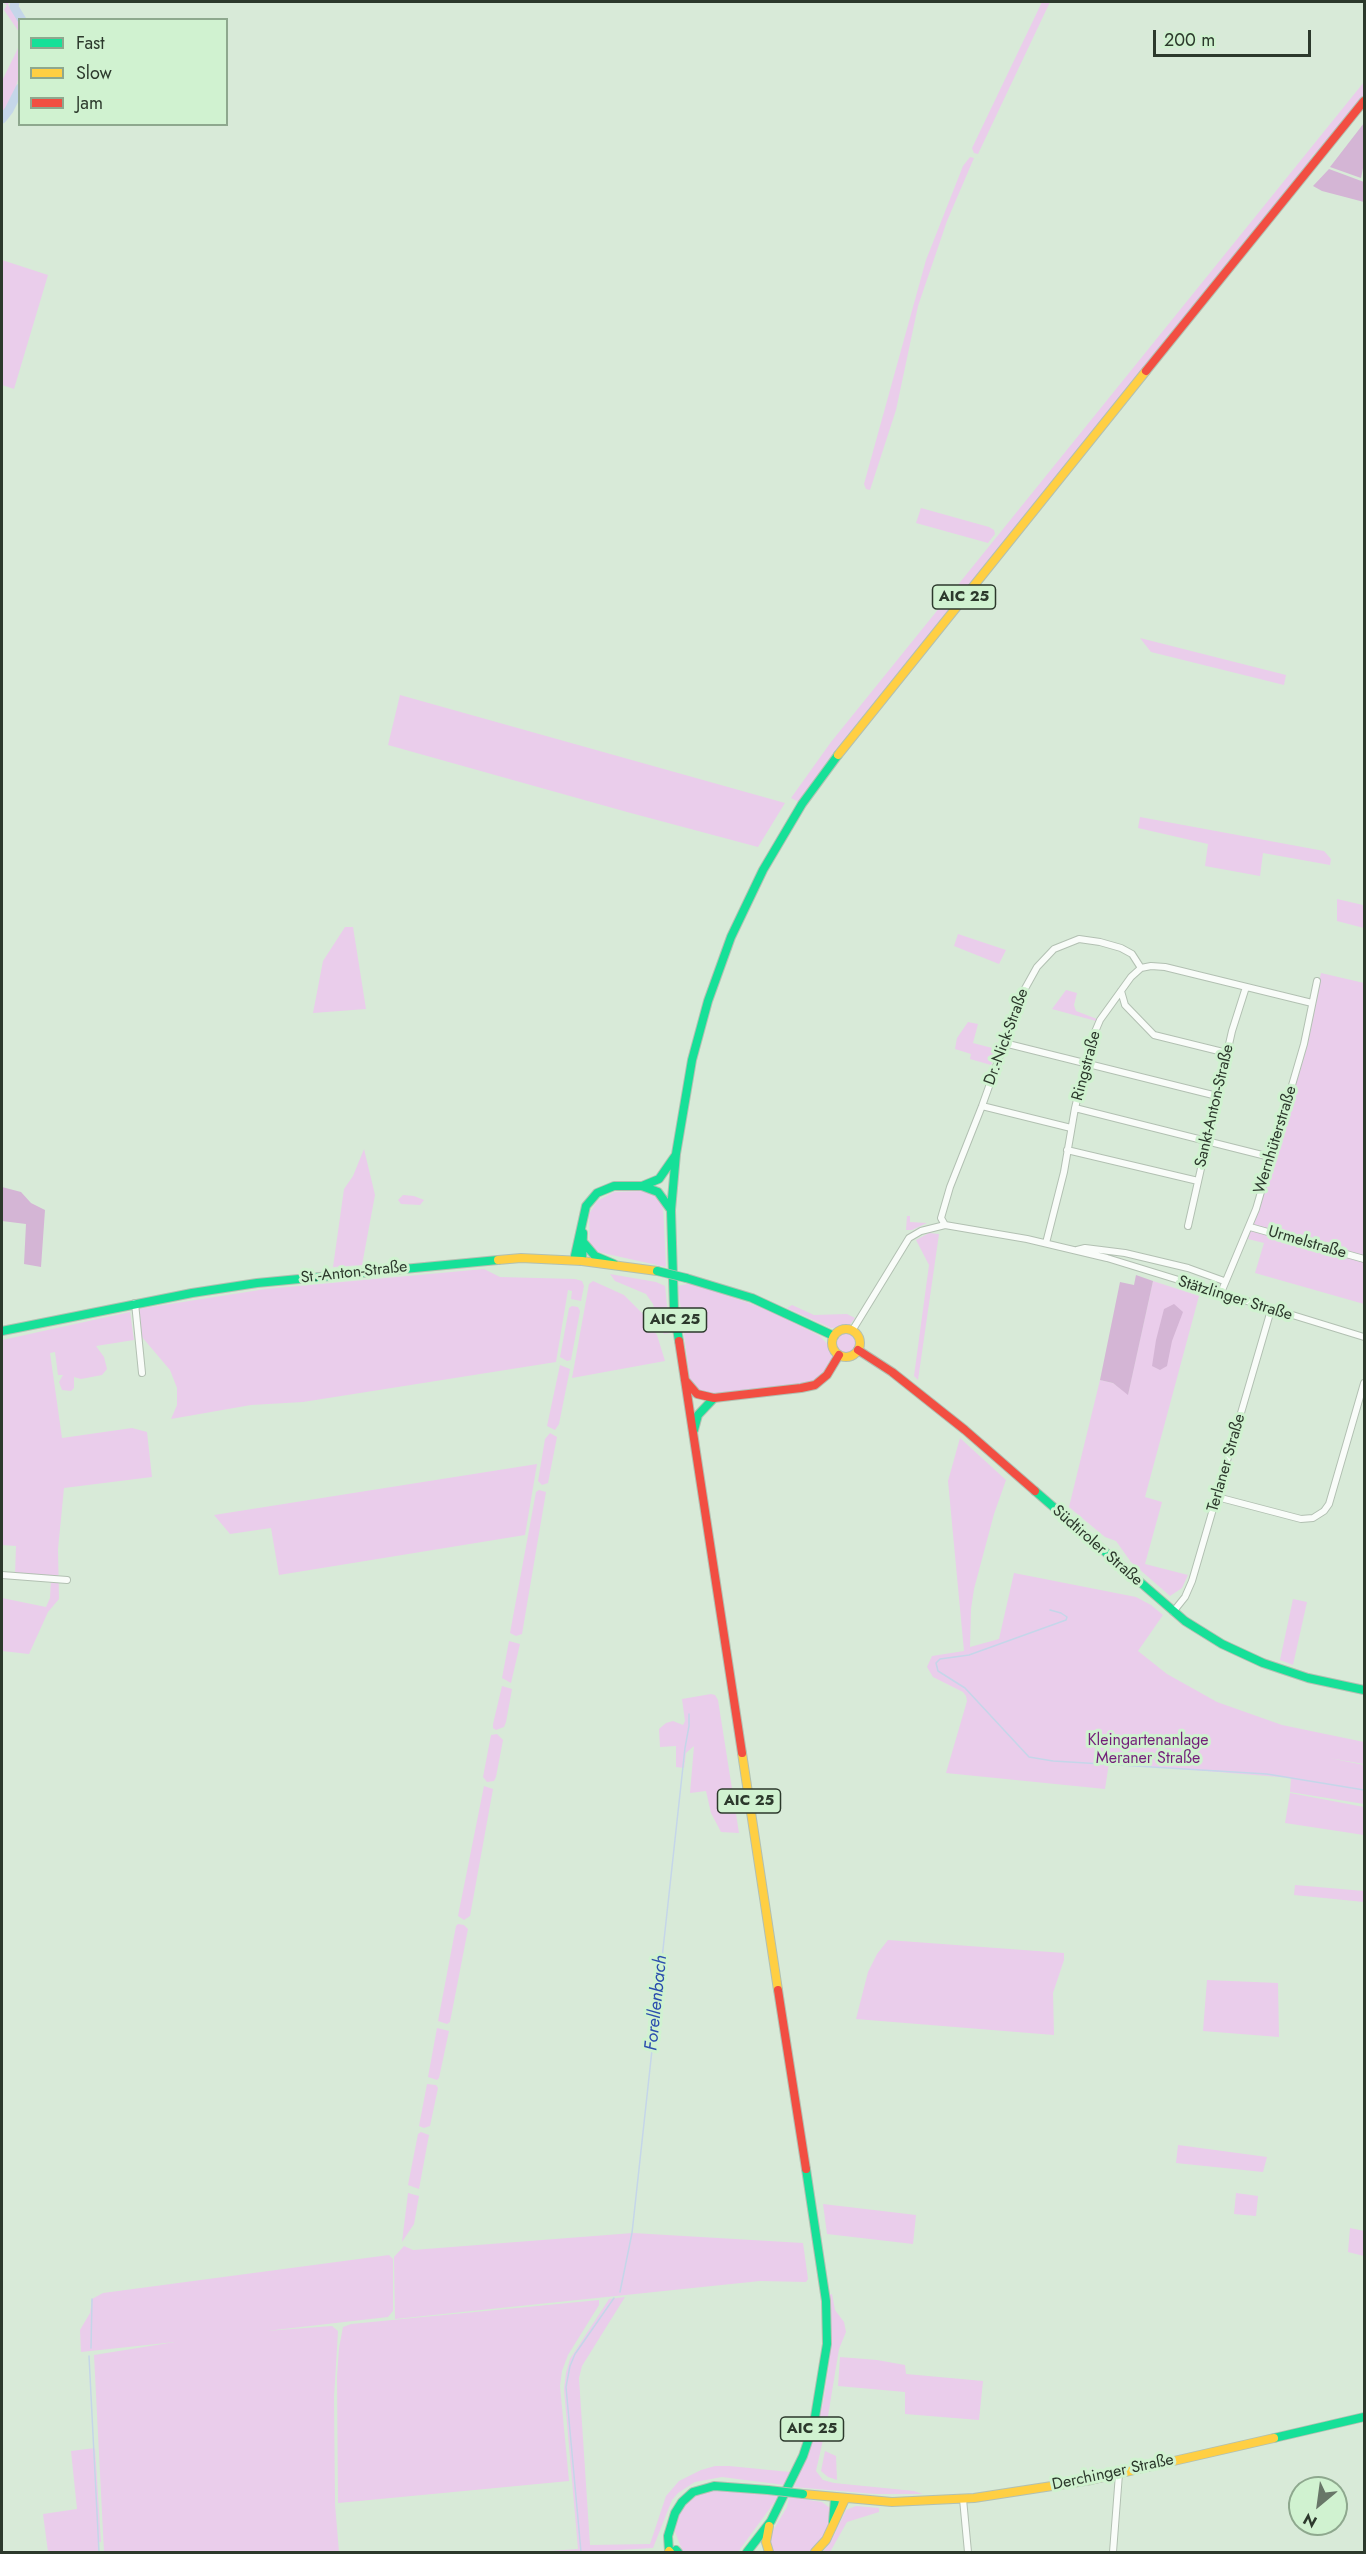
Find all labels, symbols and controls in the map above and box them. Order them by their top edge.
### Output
legend [18,18,228,126]
scale bar [1156,18,1314,56]
text: 200 m [1164,27,1215,53]
text: Fast [76,30,105,56]
text: Slow [76,60,112,86]
text: Jam [76,90,103,116]
road number: AIC 25 [932,585,996,609]
street label: Dr.-Nick-Straße [981,986,1033,1088]
street label: Ringstraße [1068,1029,1106,1103]
street label: Sankt-Anton-Straße [1192,1043,1238,1169]
street label: Wernhüterstraße [1250,1084,1302,1196]
street label: Urmelstraße [1266,1223,1348,1263]
street label: St.-Anton-Straße [300,1258,408,1288]
street label: Stätzlinger Straße [1176,1272,1294,1326]
road number: AIC 25 [644,1308,706,1332]
street label: Terlaner Straße [1204,1412,1250,1514]
street label: Südtiroler Straße [1048,1502,1146,1590]
park label: Kleingartenanlage Meraner Straße [1087,1731,1209,1769]
road number: AIC 25 [718,1789,780,1813]
water label: Forellenbach [641,1954,673,2052]
road number: AIC 25 [780,2417,844,2441]
street label: Derchinger Straße [1051,2451,1175,2495]
north arrow [1288,2476,1348,2536]
text: N [1299,2507,1321,2534]

